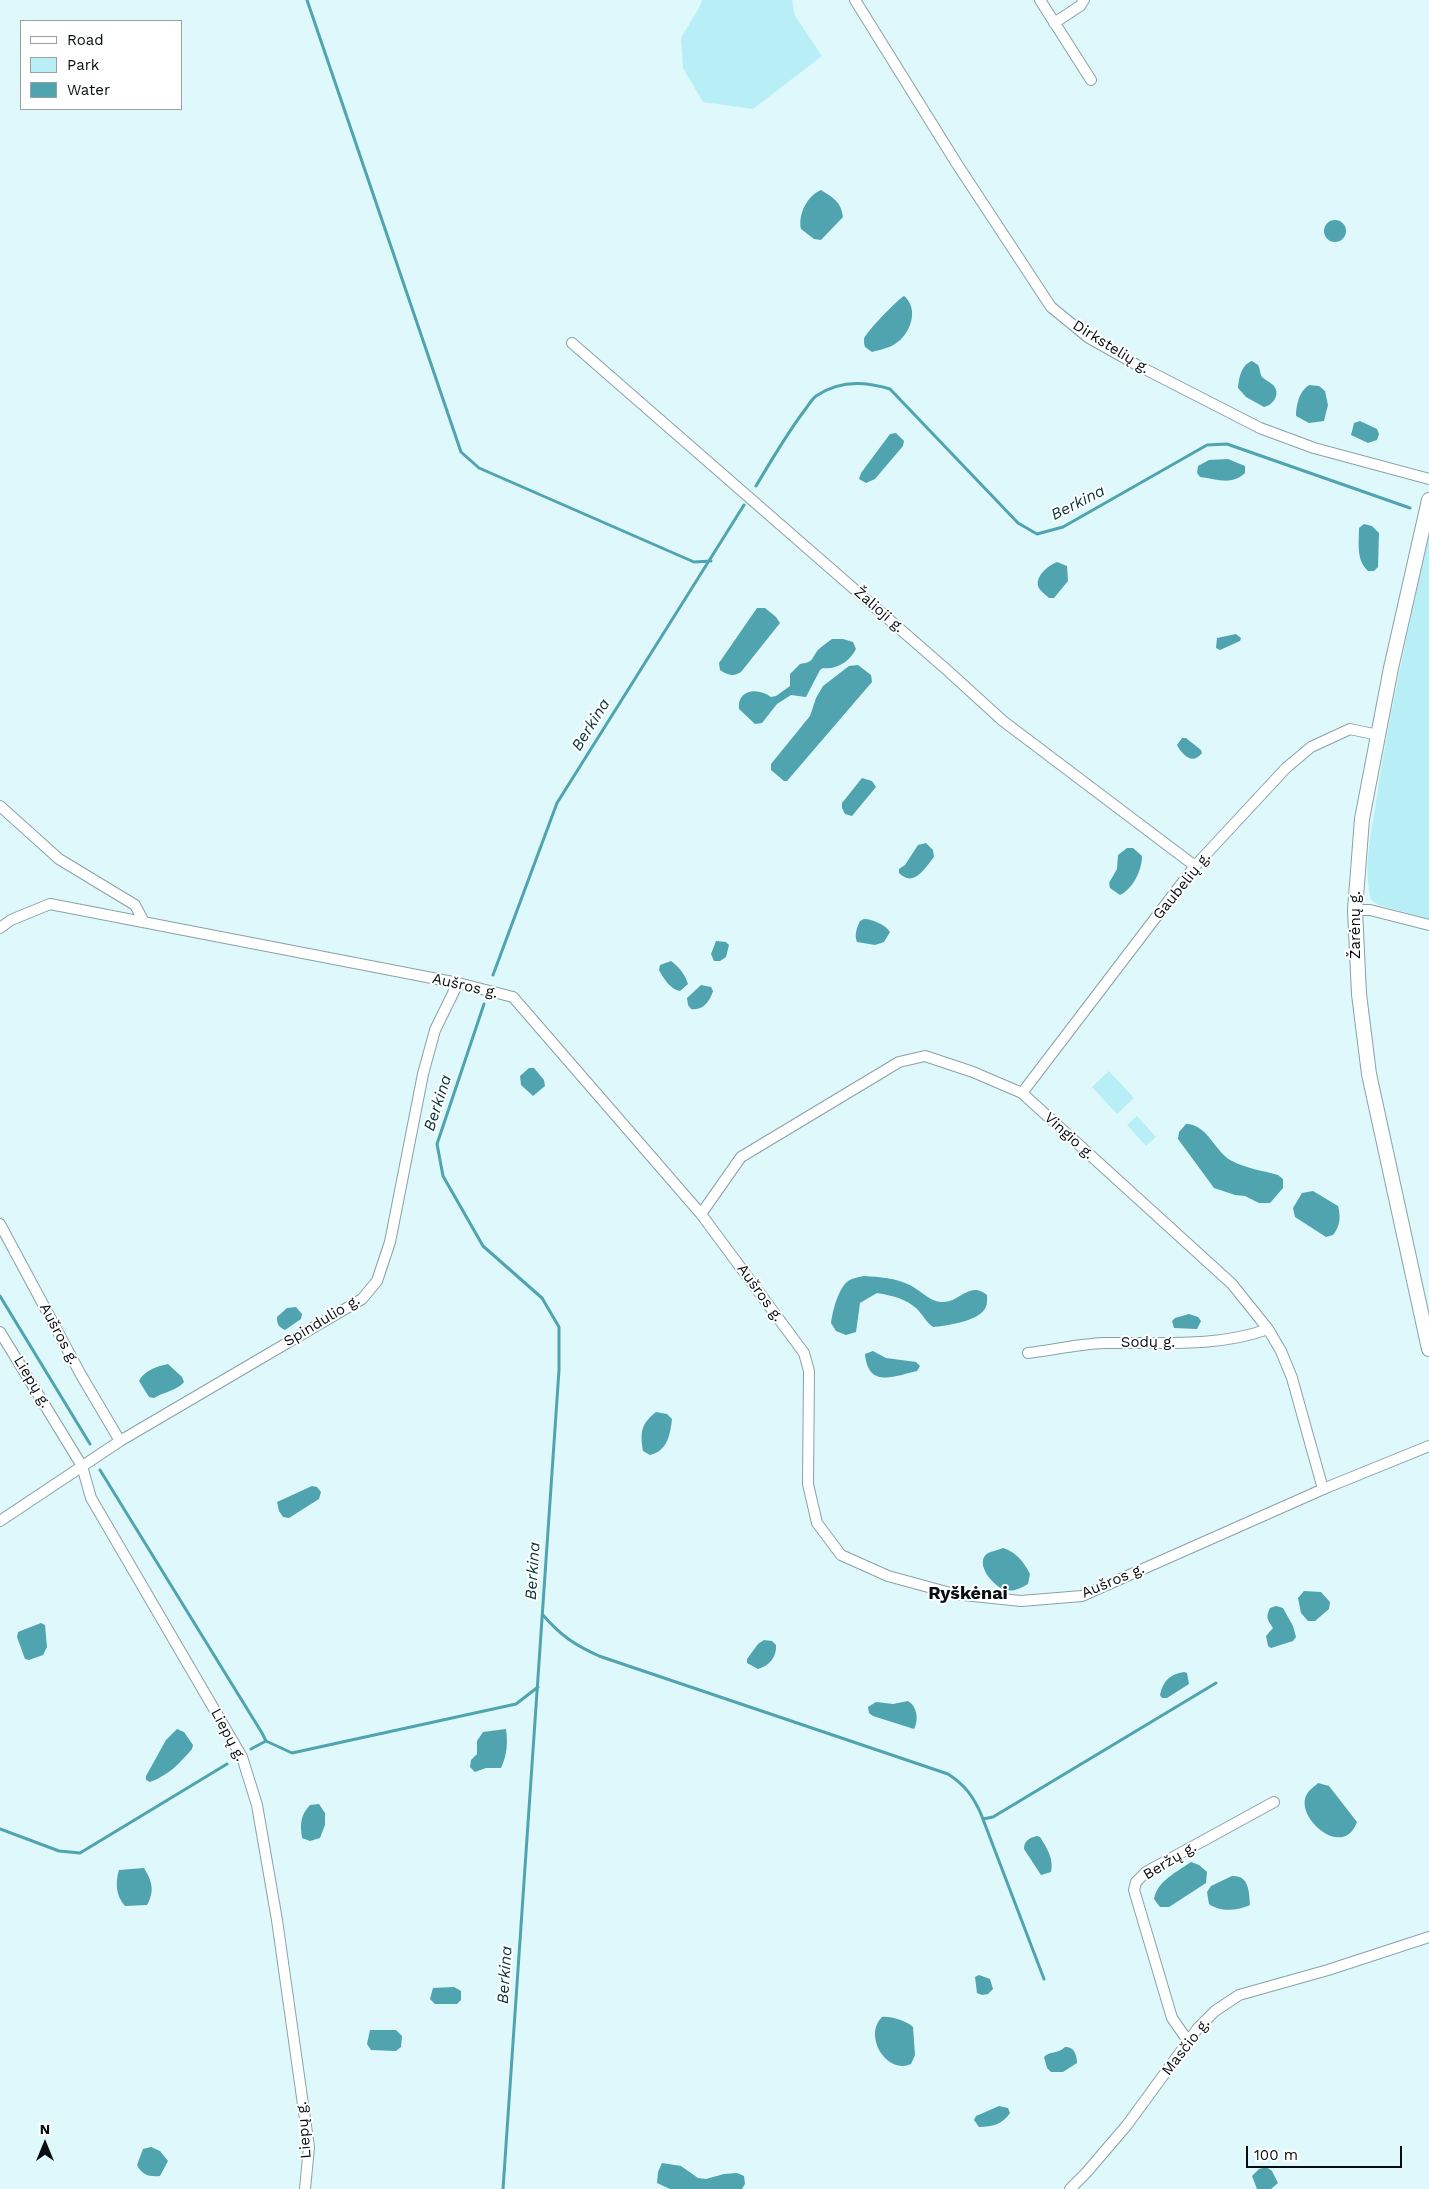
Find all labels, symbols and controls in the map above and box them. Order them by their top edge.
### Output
legend [20,20,182,110]
text: Road [67,31,104,49]
text: Park [67,56,99,74]
text: Water [67,81,110,99]
street label: Dirkstelių g. [1069,316,1153,378]
water label: Berkina [1048,481,1108,525]
street label: Žalioji g. [850,583,908,637]
water label: Berkina [568,695,614,755]
street label: Gaubelių g. [1149,849,1215,923]
street label: Žarėnų g. [1347,891,1365,959]
street label: Aušros g. [430,970,500,1002]
water label: Berkina [420,1072,456,1134]
street label: Vingio g. [1040,1109,1098,1163]
street label: Aušros g. [733,1261,787,1325]
street label: Spindulio g. [281,1291,363,1351]
street label: Aušros g. [35,1300,83,1368]
street label: Sodų g. [1121,1334,1175,1352]
street label: Liepų g. [10,1353,54,1411]
water label: Berkina [521,1541,545,1601]
street label: Aušros g. [1079,1560,1147,1602]
district label: Ryškėnai [928,1583,1008,1605]
street label: Liepų g. [207,1705,249,1765]
street label: Beržų g. [1140,1838,1200,1884]
water label: Berkina [493,1945,517,2005]
street label: Masčio g. [1158,2015,1214,2079]
street label: Liepų g. [293,2101,315,2159]
north arrow [20,2119,70,2169]
text: N [40,2121,50,2137]
scale bar [1249,2136,1405,2168]
text: 100 m [1254,2146,1298,2164]

